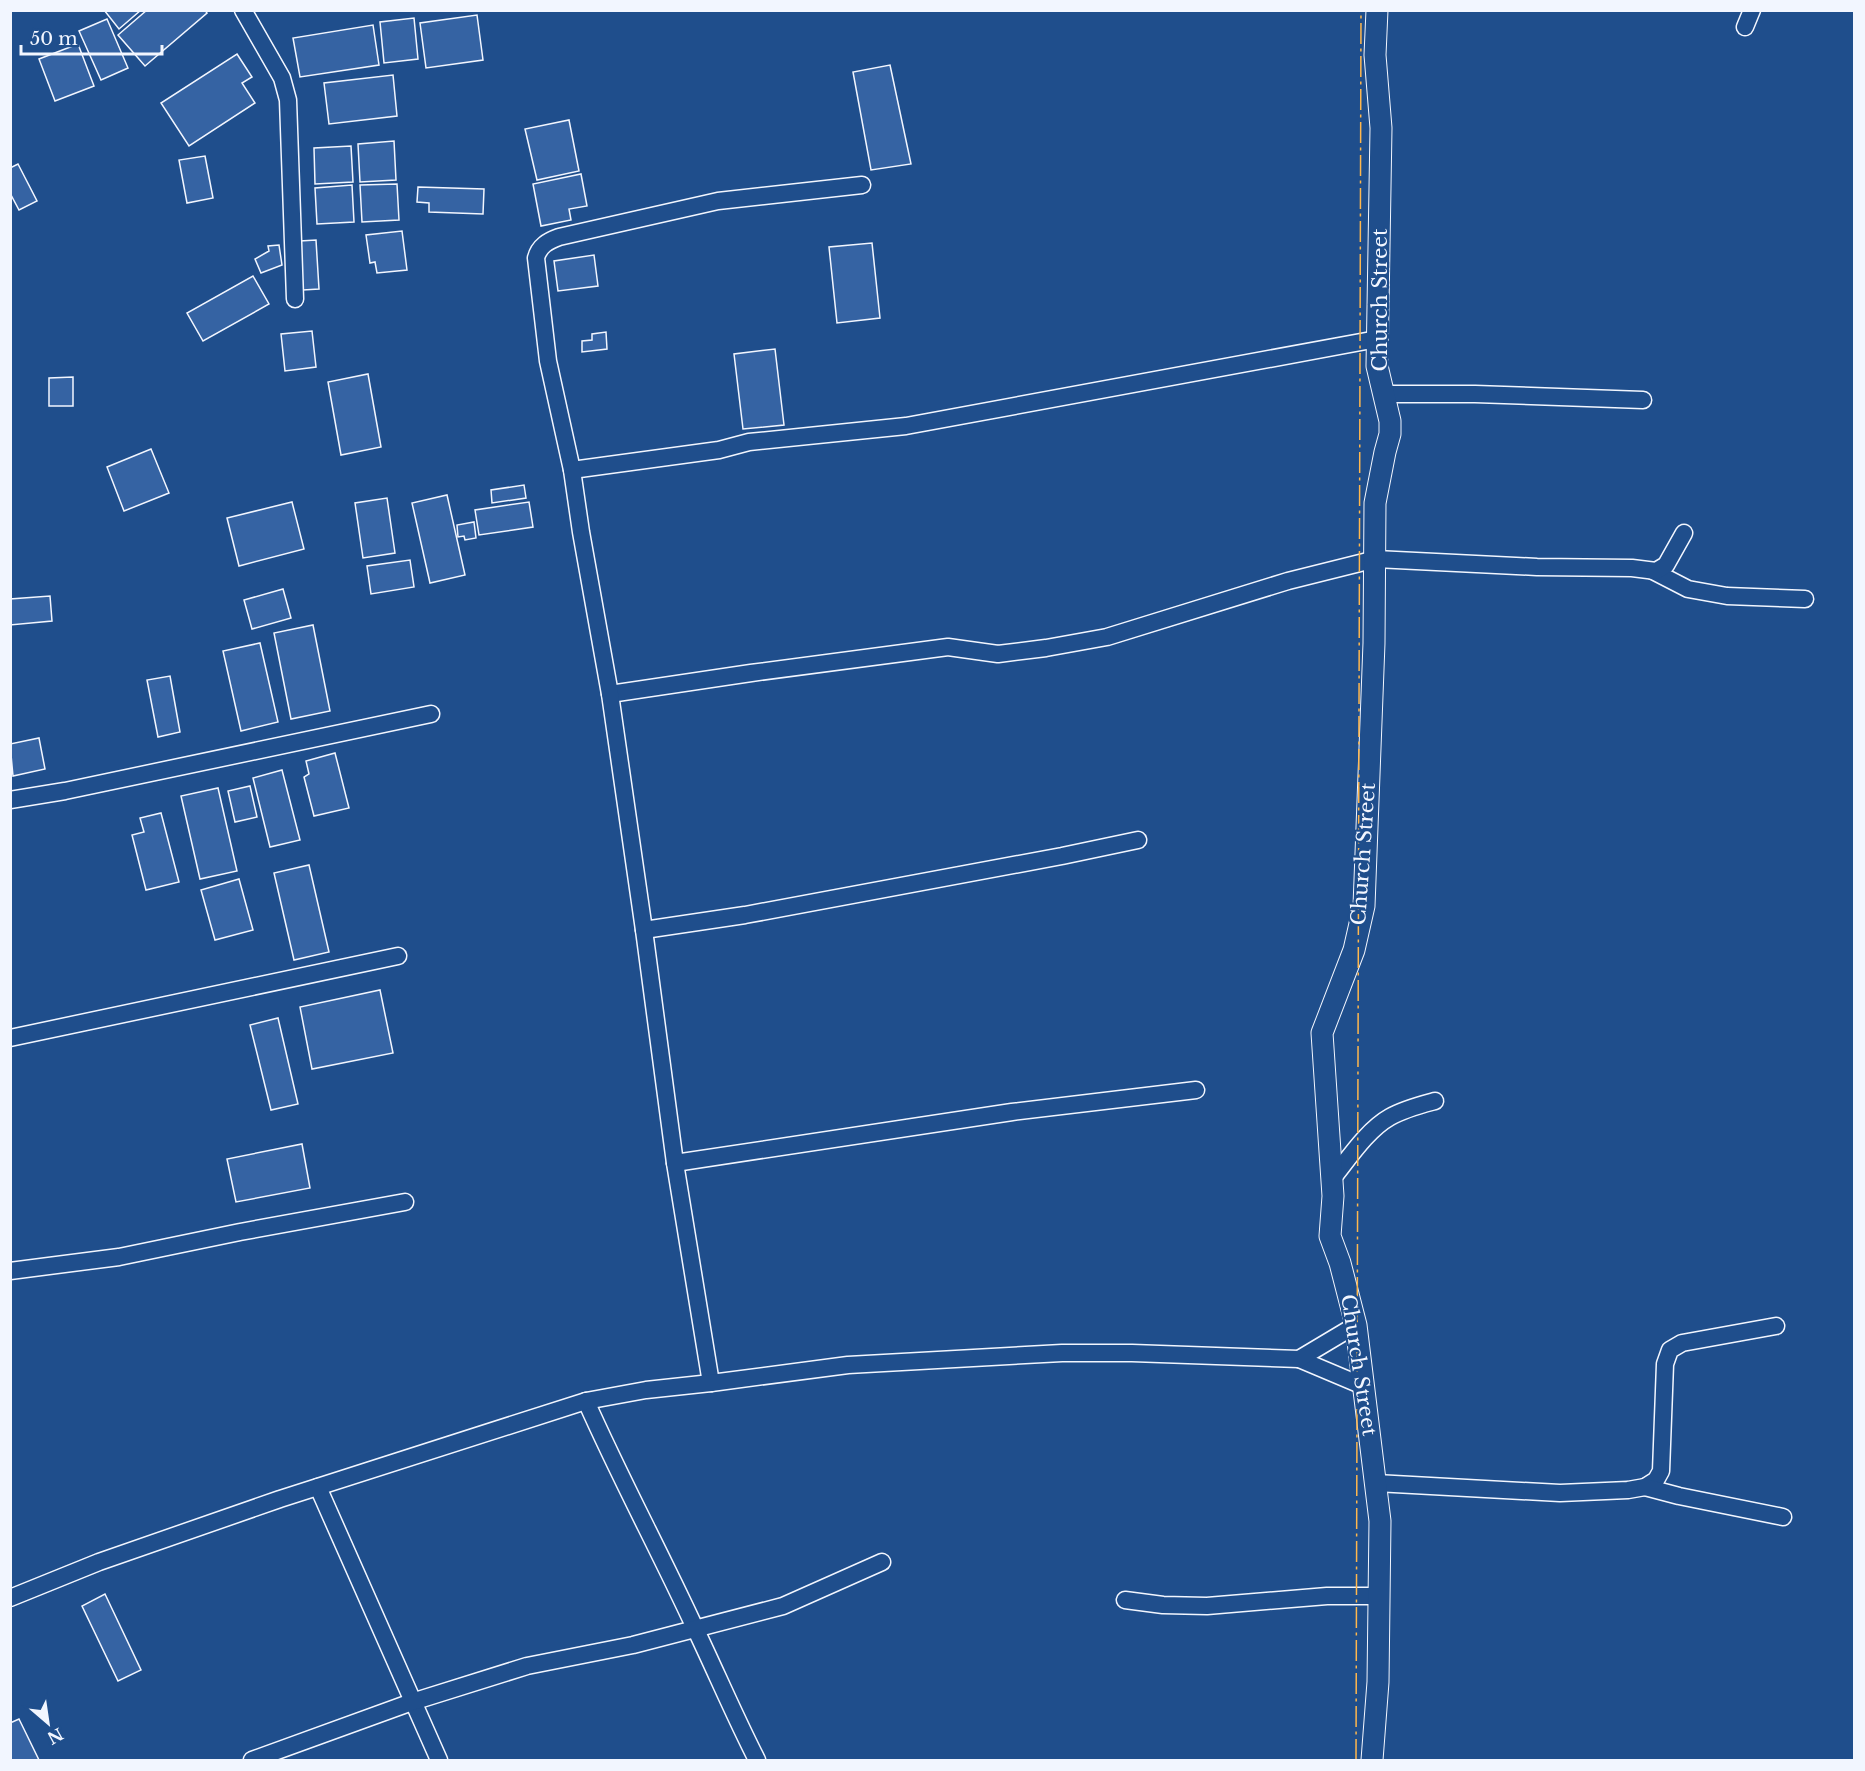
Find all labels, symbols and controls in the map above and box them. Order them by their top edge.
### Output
scale bar [21,18,162,56]
text: 50 m [30,28,78,50]
street label: Church Street [1368,228,1392,371]
street label: Church Street [1346,781,1380,926]
street label: Church Street [1336,1293,1382,1438]
north arrow [18,1693,78,1753]
text: N [44,1724,67,1749]

